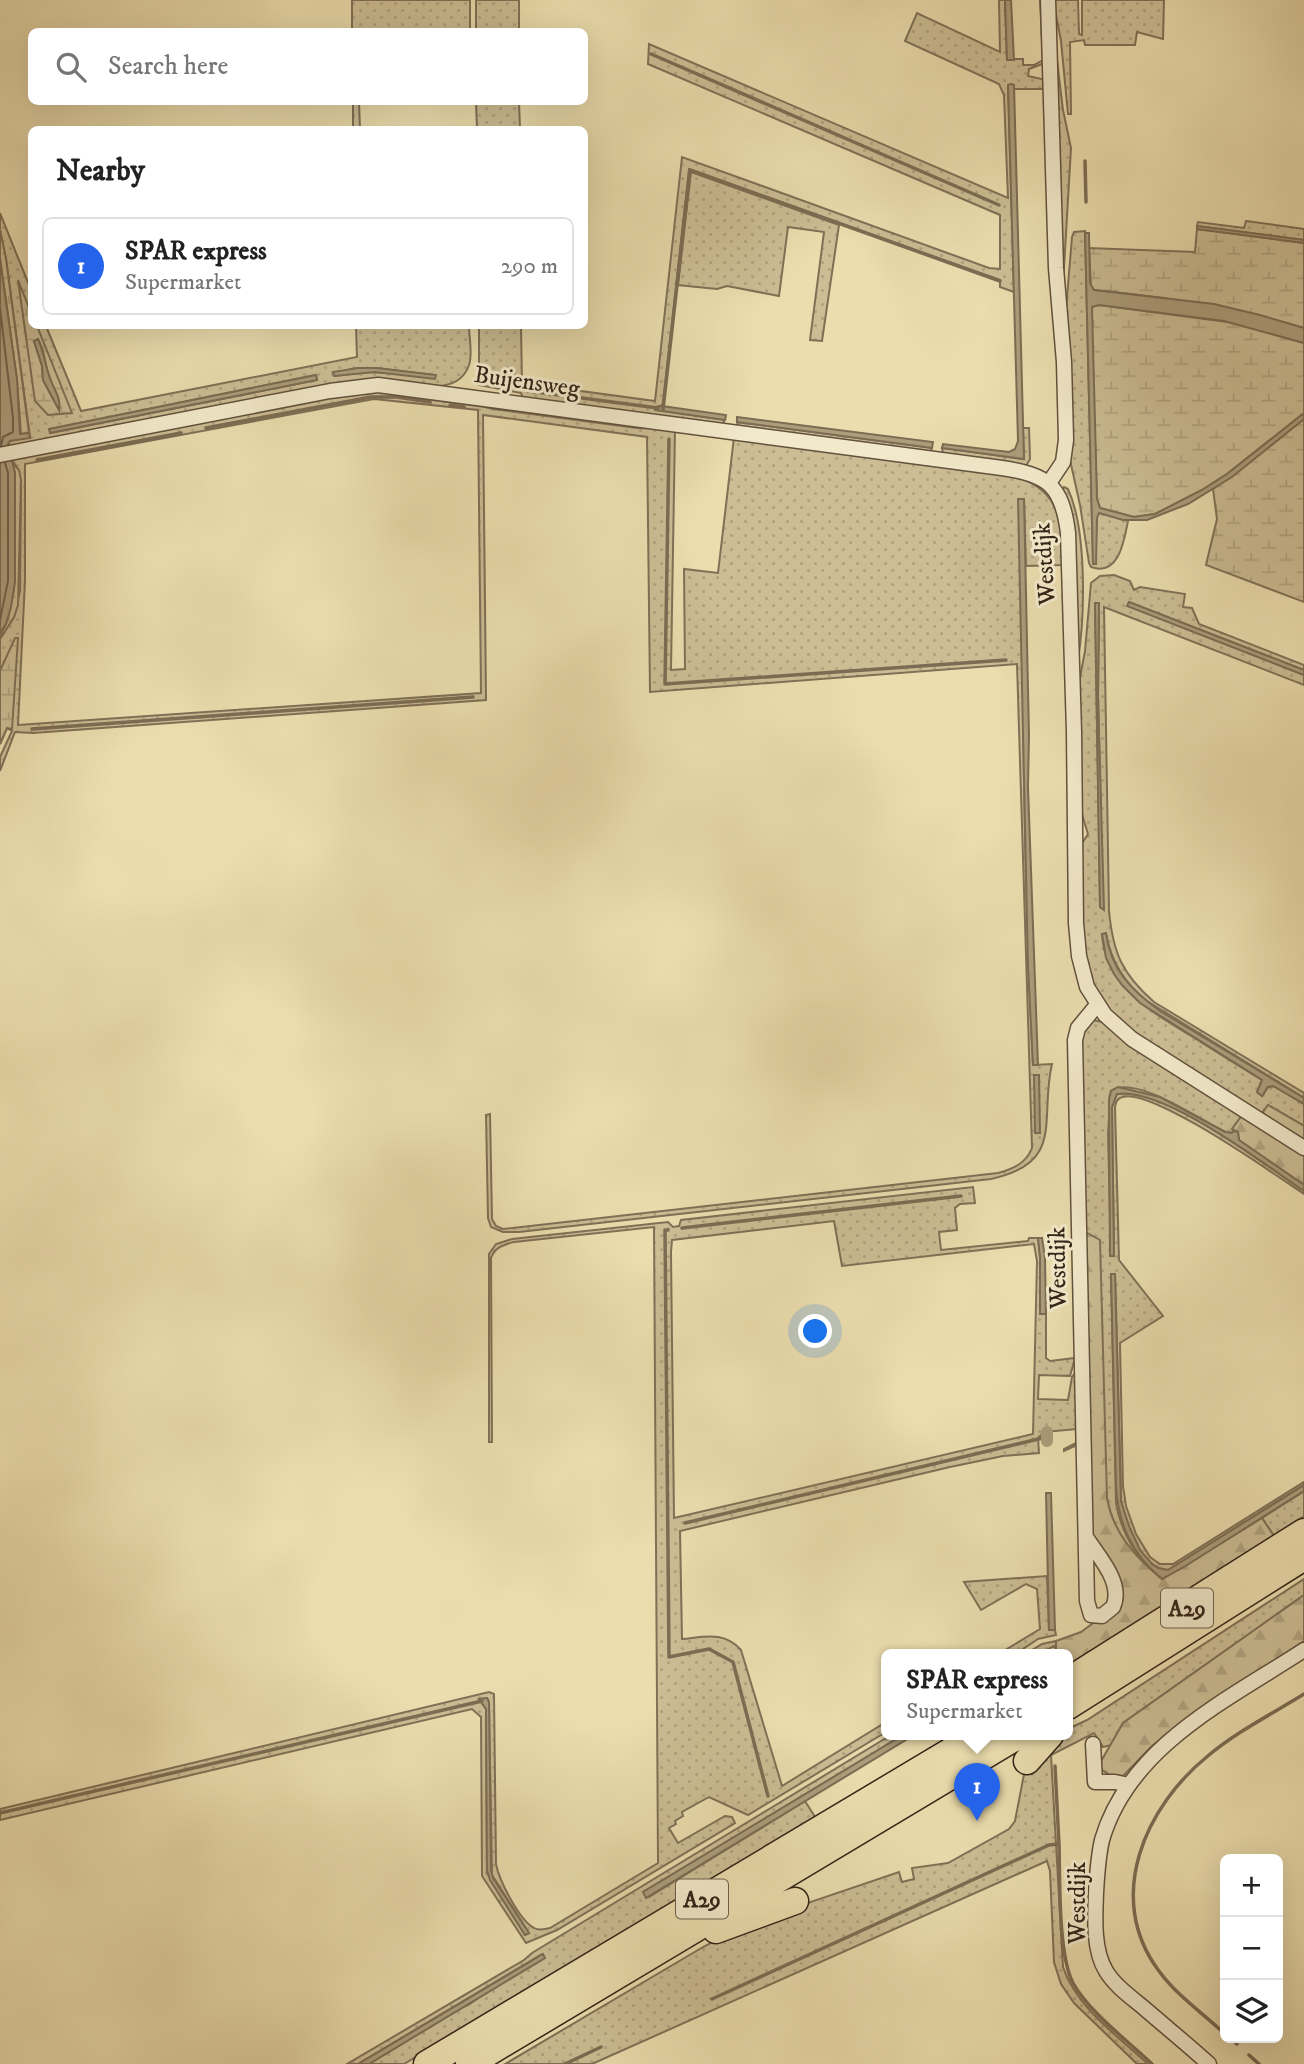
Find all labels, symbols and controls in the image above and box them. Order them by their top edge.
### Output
search box [28,28,588,105]
icon: search [52,48,90,86]
text: Search here [108,50,228,83]
text: Nearby [56,153,145,190]
text: SPAR express [125,235,267,268]
text: 1 [77,252,85,281]
text: 290 m [501,252,558,281]
text: Supermarket [125,268,241,297]
street label: Buijensweg [472,360,582,404]
street label: Westdijk [1027,522,1063,607]
street label: Westdijk [1042,1226,1074,1310]
your location [798,1314,832,1348]
road number: A29 [1161,1588,1213,1628]
popup [881,1649,1073,1740]
text: SPAR express [906,1664,1048,1697]
text: Supermarket [906,1697,1023,1726]
pin: 1 [954,1763,1000,1821]
map controls [1220,1854,1283,2043]
button: + [1220,1854,1283,1917]
street label: Westdijk [1063,1862,1093,1945]
road number: A29 [676,1880,728,1918]
button: − [1220,1917,1283,1980]
button: layers [1220,1980,1283,2043]

